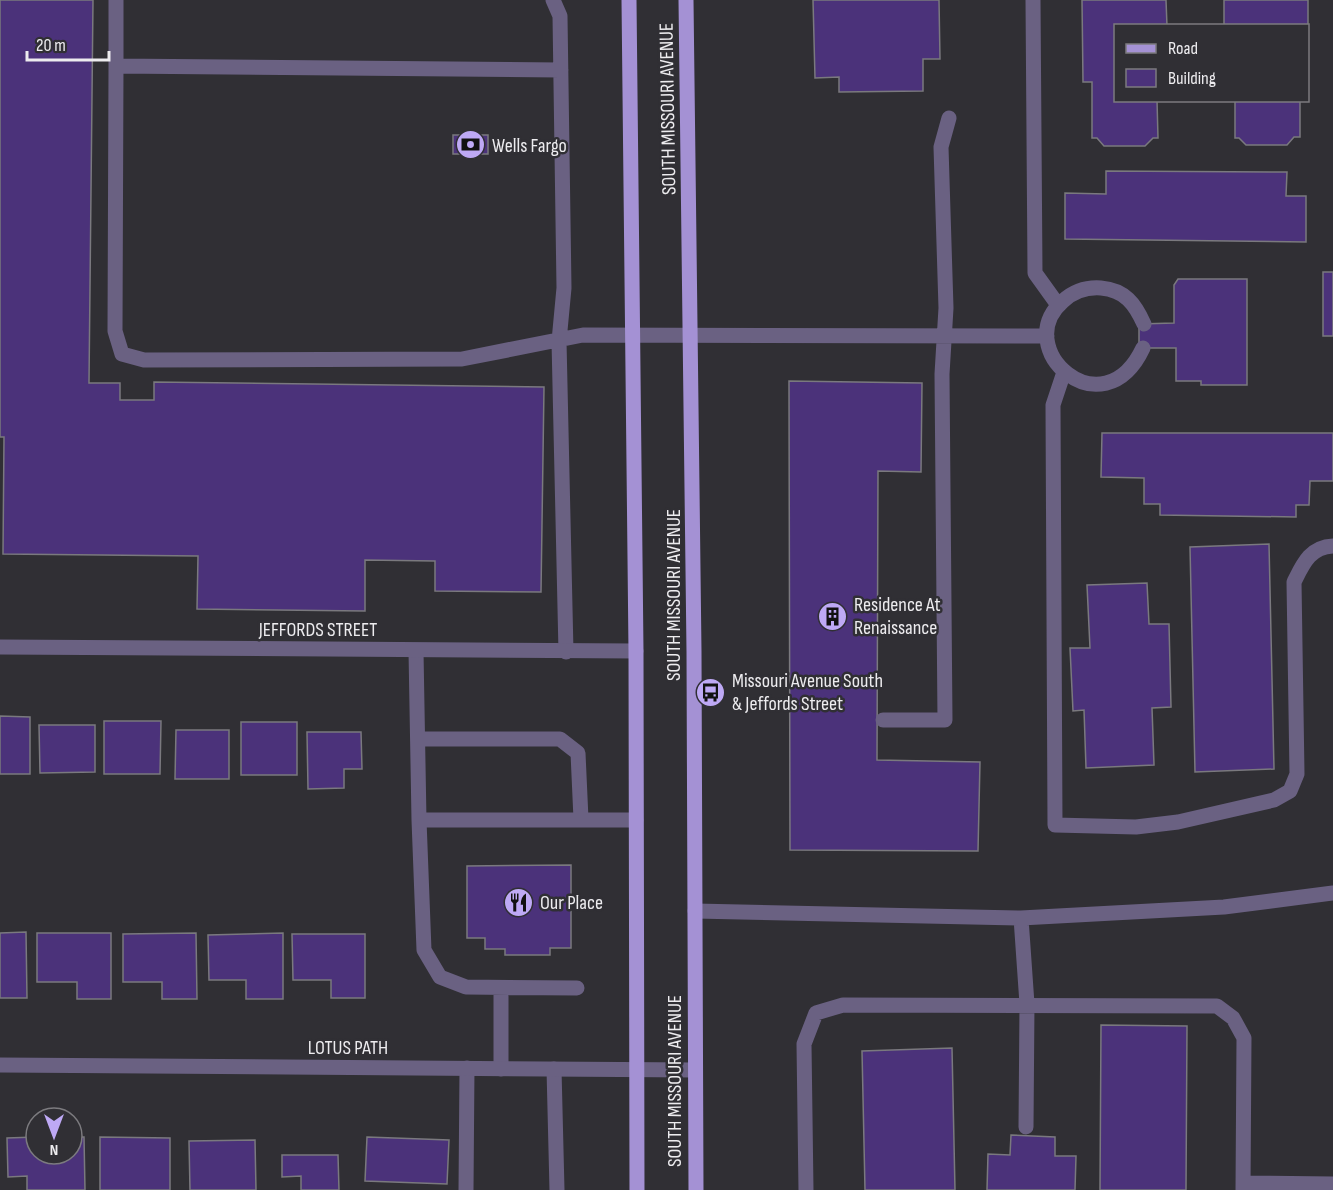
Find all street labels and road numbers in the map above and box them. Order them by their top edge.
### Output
street label: SOUTH MISSOURI AVENUE [654,23,682,195]
street label: SOUTH MISSOURI AVENUE [662,509,686,681]
street label: JEFFORDS STREET [258,618,377,642]
street label: SOUTH MISSOURI AVENUE [663,995,687,1167]
street label: LOTUS PATH [308,1036,388,1060]

